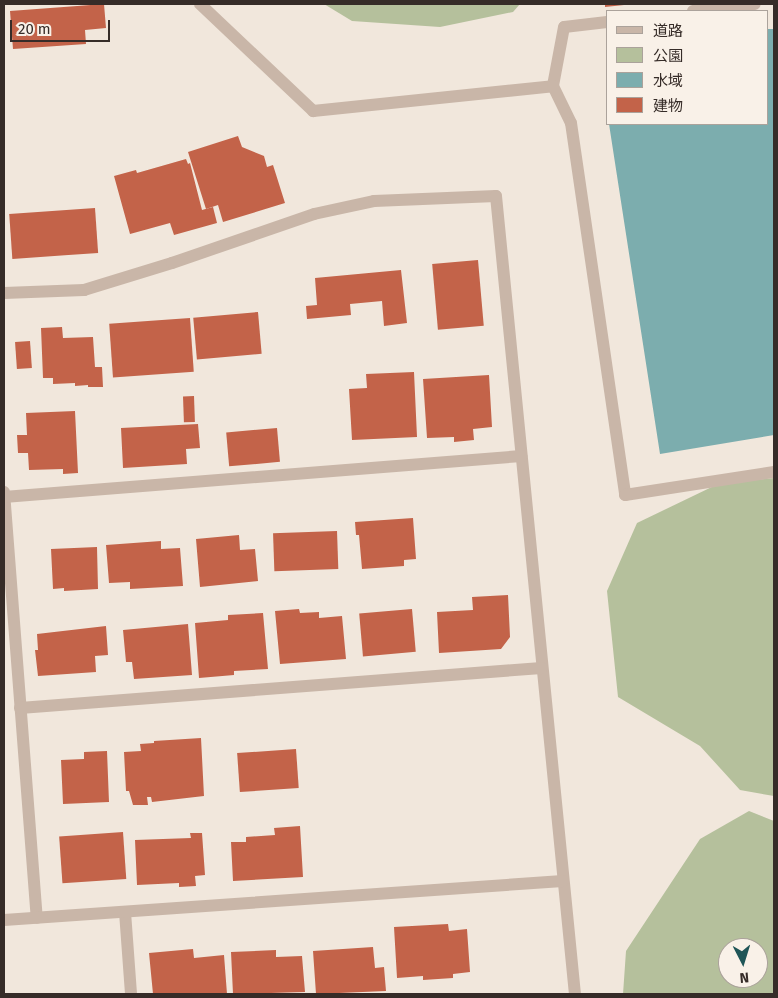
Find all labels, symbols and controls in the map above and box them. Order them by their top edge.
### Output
scale bar [12,10,112,42]
legend [606,10,768,125]
text: 20 m [18,20,51,38]
text: 道路 [653,22,683,40]
text: 公園 [653,47,683,65]
text: 水域 [653,72,683,90]
text: 建物 [653,97,683,115]
north arrow [718,938,768,988]
text: N [739,969,750,986]

